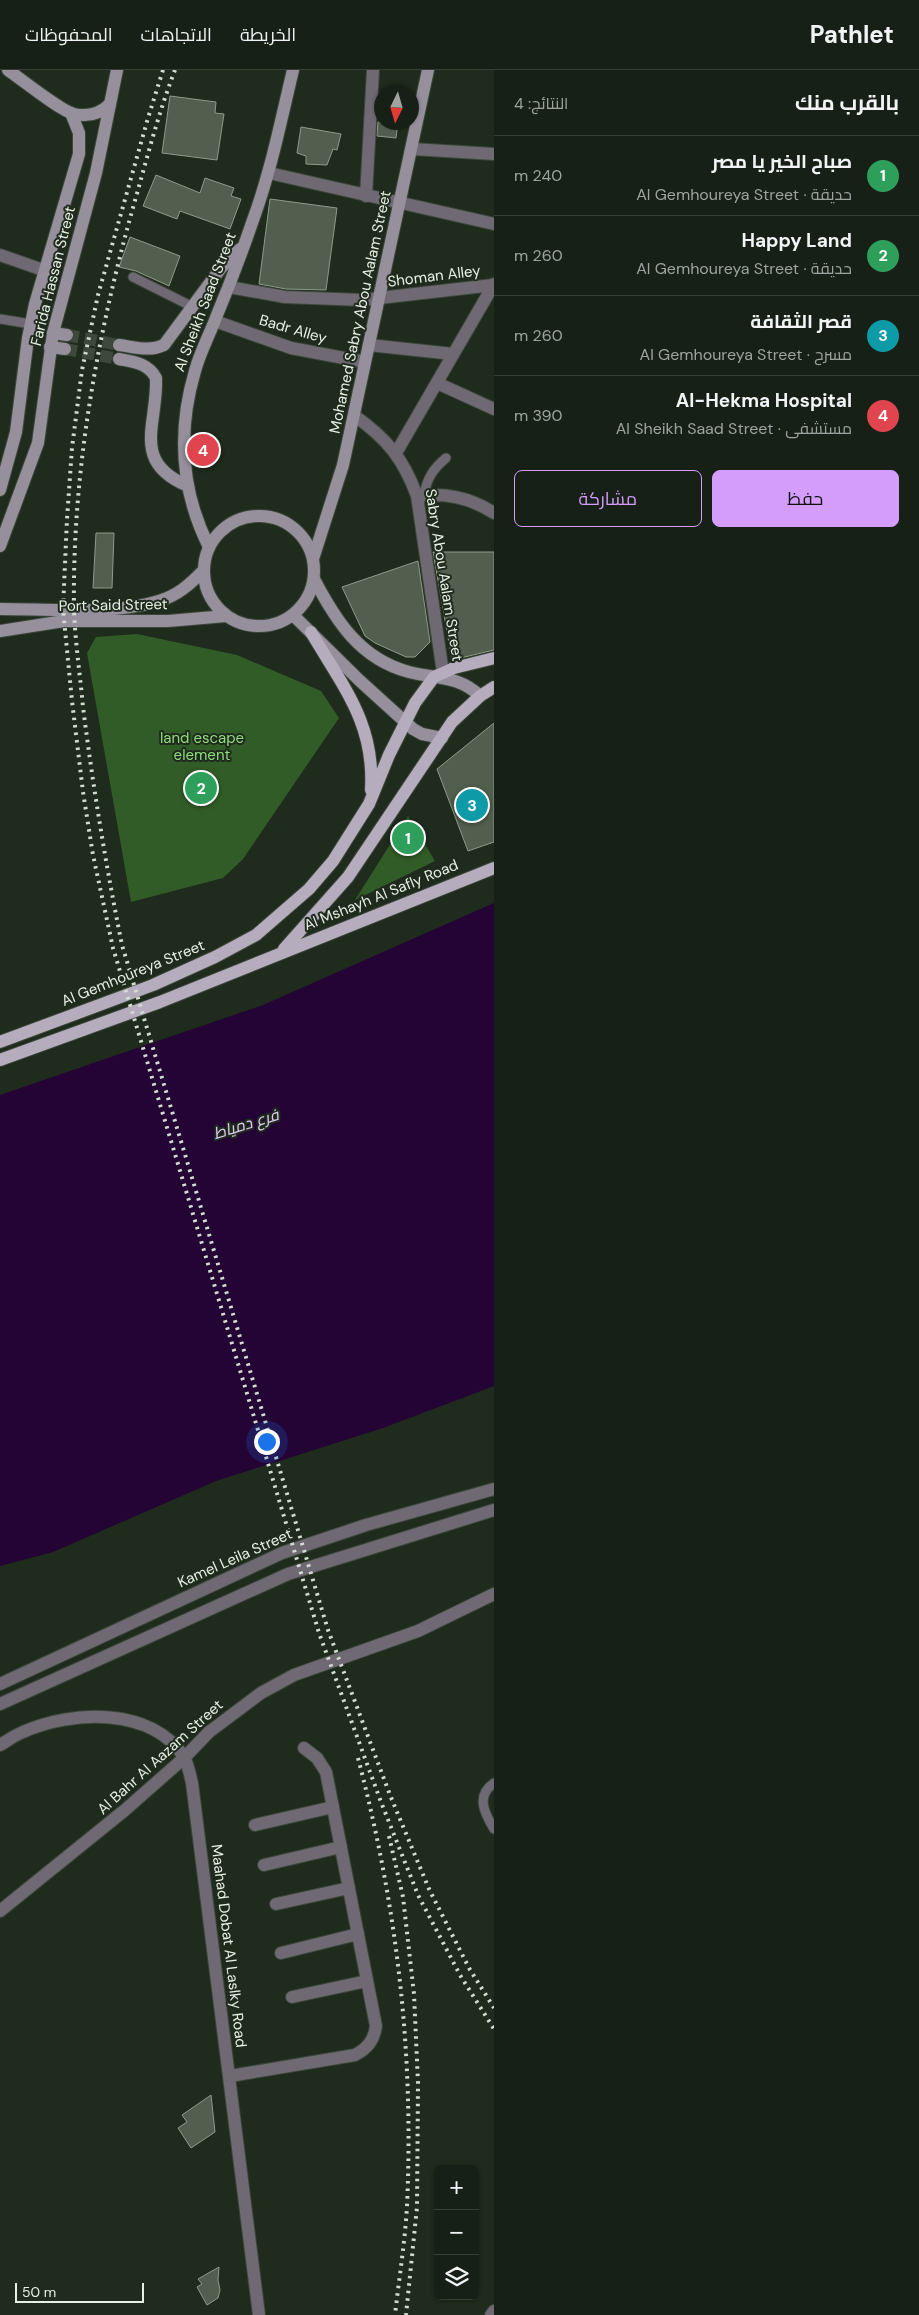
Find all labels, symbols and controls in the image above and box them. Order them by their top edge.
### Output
text: Pathlet [810,19,894,50]
text: المحفوظات [25,23,113,47]
text: الاتجاهات [141,23,212,47]
text: الخريطة [240,23,296,47]
north arrow [374,85,419,130]
text: بالقرب منك [795,89,899,117]
text: النتائج: 4 [514,93,568,114]
text: صباح الخير يا مصر [712,149,852,174]
text: 240 m [514,165,562,186]
text: 1 [880,165,886,186]
text: حديقة · Al Gemhoureya Street [636,184,852,205]
street label: Mohamed Sabry Abou Aalam Street [324,189,396,435]
street label: Farida Hassan Street [26,204,80,348]
text: Happy Land [741,228,852,253]
street label: Al Sheikh Saad Street [169,229,241,375]
text: 260 m [514,245,563,266]
text: 2 [878,245,888,266]
text: حديقة · Al Gemhoureya Street [636,258,852,279]
street label: Shoman Alley [386,260,482,292]
text: قصر الثقافة [750,309,852,334]
street label: Badr Alley [257,310,330,348]
text: 260 m [514,325,563,346]
text: 3 [878,325,888,346]
text: مسرح · Al Gemhoureya Street [640,344,852,365]
text: Al-Hekma Hospital [676,388,852,413]
text: 390 m [514,405,563,426]
text: 4 [878,405,888,426]
text: مستشفى · Al Sheikh Saad Street [616,418,852,439]
pin: 4 [187,431,219,469]
button: مشاركة [514,470,702,527]
button: حفظ [712,470,899,527]
street label: Sabry Abou Aalam Street [421,487,468,663]
street label: Port Said Street [58,594,168,616]
park label: land escape element [160,728,244,765]
pin: 2 [185,769,217,807]
pin: 3 [456,786,488,824]
pin: 1 [392,819,424,857]
street label: Al Mshayh Al Safly Road [301,855,461,935]
street label: Al Gemhoureya Street [58,935,208,1011]
water label: فرع دمياط [211,1104,283,1145]
your location [254,1429,280,1455]
street label: Kamel Leila Street [175,1524,296,1592]
street label: Al Bahr Al Aazam Street [93,1695,227,1819]
street label: Maahad Dobat Al Laslky Road [207,1843,251,2049]
map controls [434,2165,479,2300]
button: + [434,2165,479,2210]
button: − [434,2210,479,2255]
button: layers [434,2255,479,2300]
scale bar [15,2280,144,2303]
text: 50 m [22,2283,56,2301]

